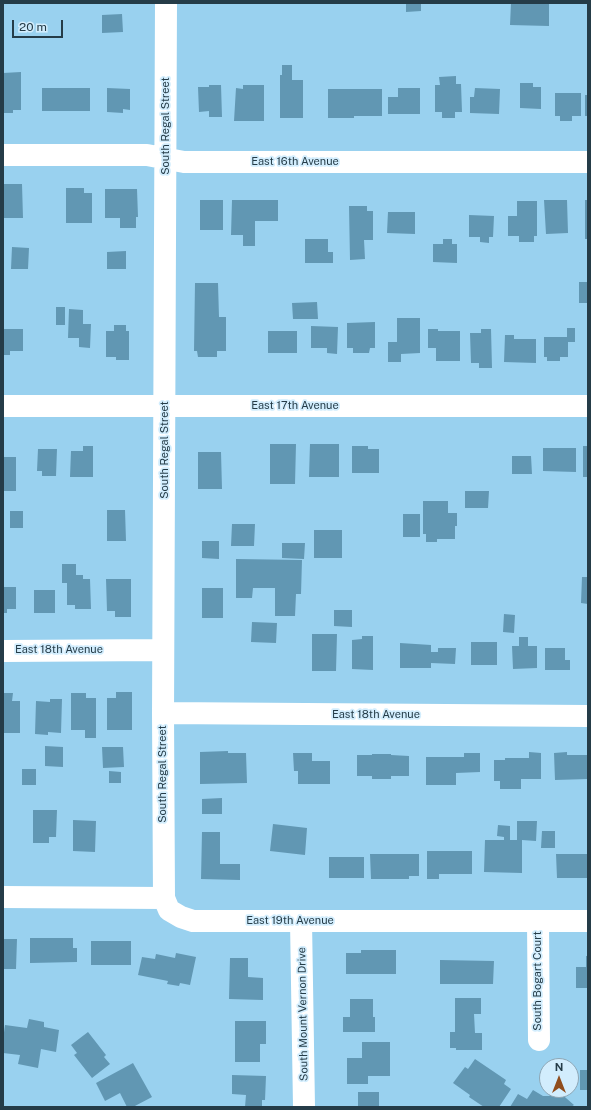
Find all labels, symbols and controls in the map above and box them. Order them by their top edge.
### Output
scale bar [14,12,65,38]
text: 20 m [19,20,47,34]
street label: South Regal Street [159,77,173,175]
street label: East 16th Avenue [251,155,339,169]
street label: East 17th Avenue [251,399,339,413]
street label: South Regal Street [158,401,172,499]
street label: East 18th Avenue [15,643,103,657]
street label: East 18th Avenue [332,708,420,722]
street label: South Regal Street [156,725,170,823]
street label: East 19th Avenue [246,914,334,928]
street label: South Bogart Court [531,931,545,1031]
street label: South Mount Vernon Drive [295,947,311,1081]
north arrow [539,1058,579,1098]
text: N [555,1061,563,1073]

